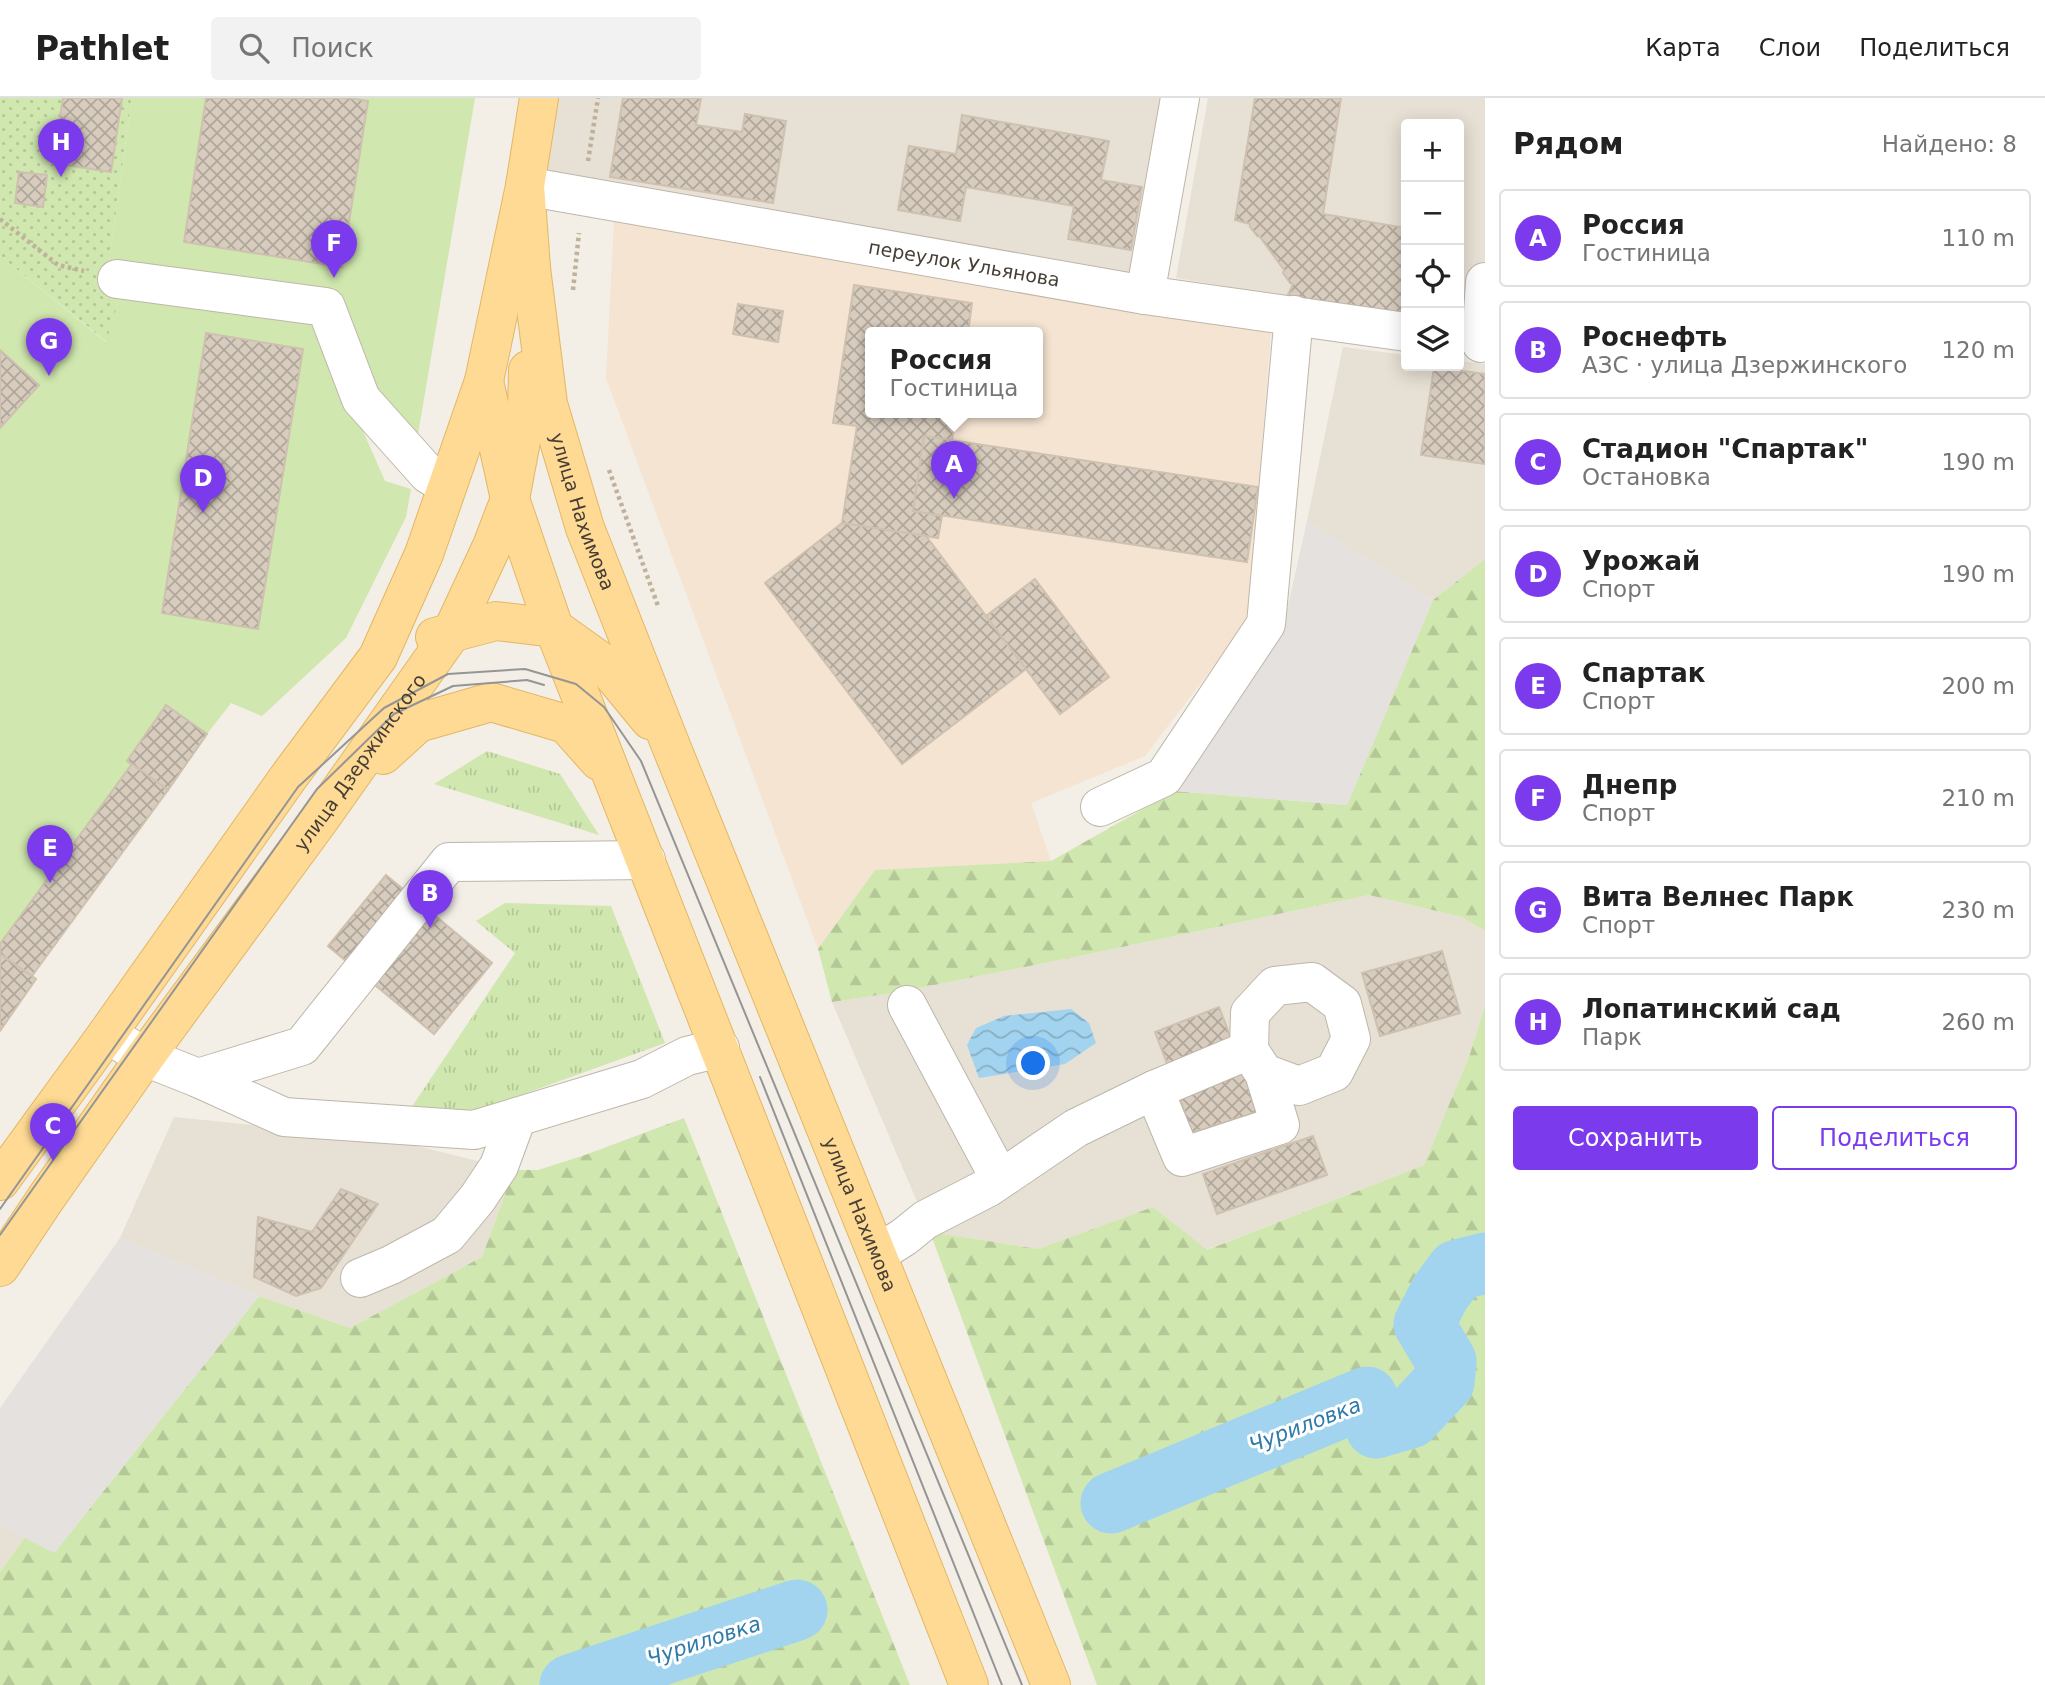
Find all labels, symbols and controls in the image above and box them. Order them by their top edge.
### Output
search box [211,17,701,80]
text: Pathlet [35,29,169,68]
icon: search [235,29,273,67]
text: Поиск [291,33,374,63]
text: Карта [1645,34,1721,62]
text: Слои [1759,34,1821,62]
text: Поделиться [1859,34,2010,62]
pin: H [38,119,84,177]
map controls [1401,119,1464,371]
button: + [1401,119,1464,182]
text: Рядом [1513,126,1624,161]
text: Найдено: 8 [1882,131,2017,157]
button: − [1401,182,1464,245]
text: Россия [1582,210,1685,240]
pin: F [311,220,357,278]
text: A [1529,225,1547,251]
text: 110 m [1941,225,2015,251]
street label: переулок Ульянова [867,236,1062,291]
text: Гостиница [1582,240,1711,266]
button: locate [1401,245,1464,308]
button: layers [1401,308,1464,371]
pin: G [26,318,72,376]
text: Роснефть [1582,322,1727,352]
popup [865,327,1043,418]
text: B [1529,337,1547,363]
text: 120 m [1941,337,2015,363]
text: Россия [890,345,992,375]
text: АЗС · улица Дзержинского [1582,352,1907,378]
text: Гостиница [890,375,1018,401]
street label: улица Нахимова [546,430,619,593]
text: Стадион "Спартак" [1582,434,1868,464]
pin: A [931,441,977,499]
text: C [1530,449,1546,475]
text: 190 m [1941,449,2015,475]
pin: D [180,455,226,513]
text: Остановка [1582,464,1711,490]
text: Урожай [1582,546,1700,576]
text: D [1528,561,1548,587]
text: 190 m [1941,561,2015,587]
text: Спорт [1582,576,1655,602]
text: Спартак [1582,658,1705,688]
street label: улица Дзержинского [289,669,430,855]
text: E [1530,673,1546,699]
text: 200 m [1941,673,2015,699]
text: Спорт [1582,688,1655,714]
text: Днепр [1582,770,1677,800]
text: F [1530,785,1546,811]
text: 210 m [1941,785,2015,811]
text: Спорт [1582,800,1655,826]
pin: E [27,825,73,883]
pin: B [407,870,453,928]
text: Вита Велнес Парк [1582,882,1854,912]
text: G [1529,897,1547,923]
text: 230 m [1941,897,2015,923]
text: Спорт [1582,912,1655,938]
text: Лопатинский сад [1582,994,1841,1024]
text: H [1528,1009,1548,1035]
text: 260 m [1941,1009,2015,1035]
text: Парк [1582,1024,1642,1050]
your location [1016,1046,1050,1080]
pin: C [30,1103,76,1161]
button: Сохранить [1513,1106,1758,1170]
button: Поделиться [1772,1106,2017,1170]
street label: улица Нахимова [819,1134,902,1295]
water label: Чуриловка [1246,1393,1364,1457]
water label: Чуриловка [644,1611,764,1671]

